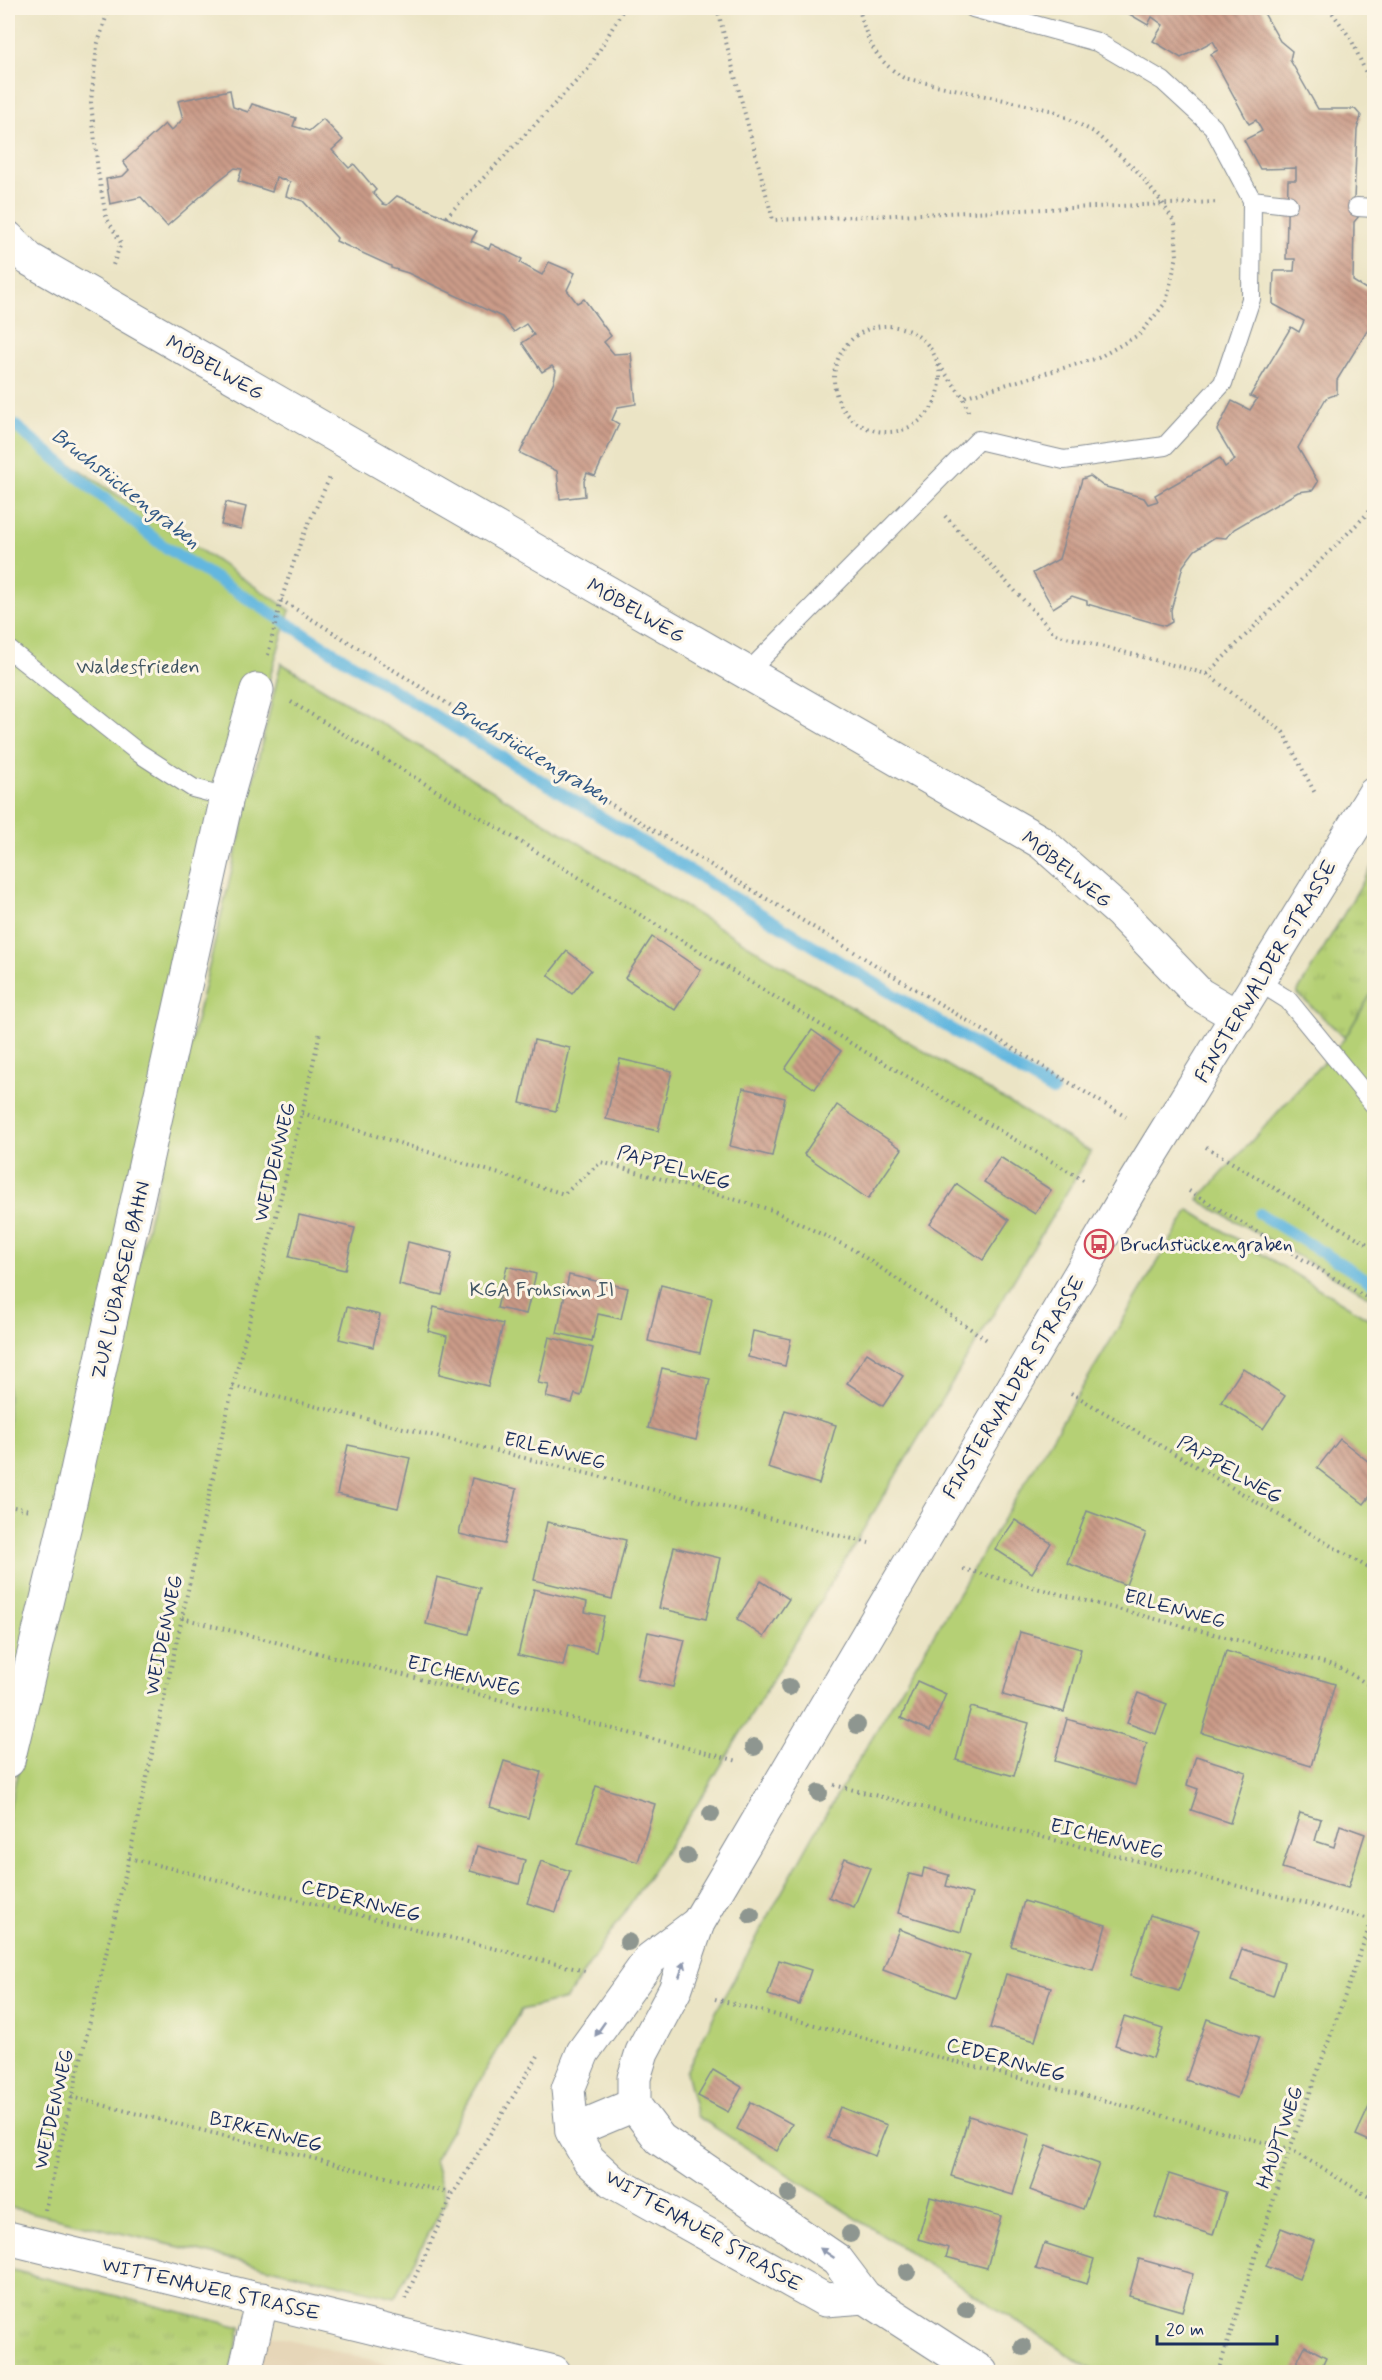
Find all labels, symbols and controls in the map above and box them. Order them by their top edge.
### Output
street label: MÖBELWEG [160,329,268,407]
water label: Bruchstückengraben [45,422,206,556]
street label: MÖBELWEG [581,572,689,650]
park label: Waldesfrieden [76,654,200,681]
water label: Bruchstückengraben [445,694,616,812]
street label: MÖBELWEG [1015,825,1117,915]
street label: FINSTERWALDER STRASSE [1189,855,1344,1088]
street label: WEIDENWEG [248,1100,303,1225]
street label: PAPPELWEG [614,1139,733,1198]
street label: ZUR LÜBARSER BAHN [86,1179,157,1382]
bus stop icon: Bruchstückengraben [1083,1228,1115,1260]
place label: Bruchstückengraben [1120,1232,1293,1259]
street label: FINSTERWALDER STRASSE [937,1271,1092,1504]
park label: KGA Frohsinn II [470,1277,614,1304]
street label: ERLENWEG [501,1426,608,1477]
street label: PAPPELWEG [1172,1429,1287,1511]
street label: WEIDENWEG [139,1573,190,1698]
street label: ERLENWEG [1121,1583,1228,1636]
street label: EICHENWEG [404,1649,523,1704]
street label: EICHENWEG [1047,1812,1166,1867]
street label: CEDERNWEG [298,1874,423,1929]
one-way arrow [678,1960,687,1978]
one-way arrow [594,2020,606,2036]
street label: CEDERNWEG [943,2032,1068,2089]
street label: WEIDENWEG [28,2047,81,2172]
street label: HAUPTWEG [1250,2083,1311,2192]
street label: BIRKENWEG [206,2105,325,2160]
street label: WITTENAUER STRASSE [600,2164,807,2299]
one-way arrow [819,2248,835,2259]
street label: WITTENAUER STRASSE [99,2251,322,2328]
scale bar [1157,2308,1277,2346]
text: 20 m [1166,2318,1204,2342]

